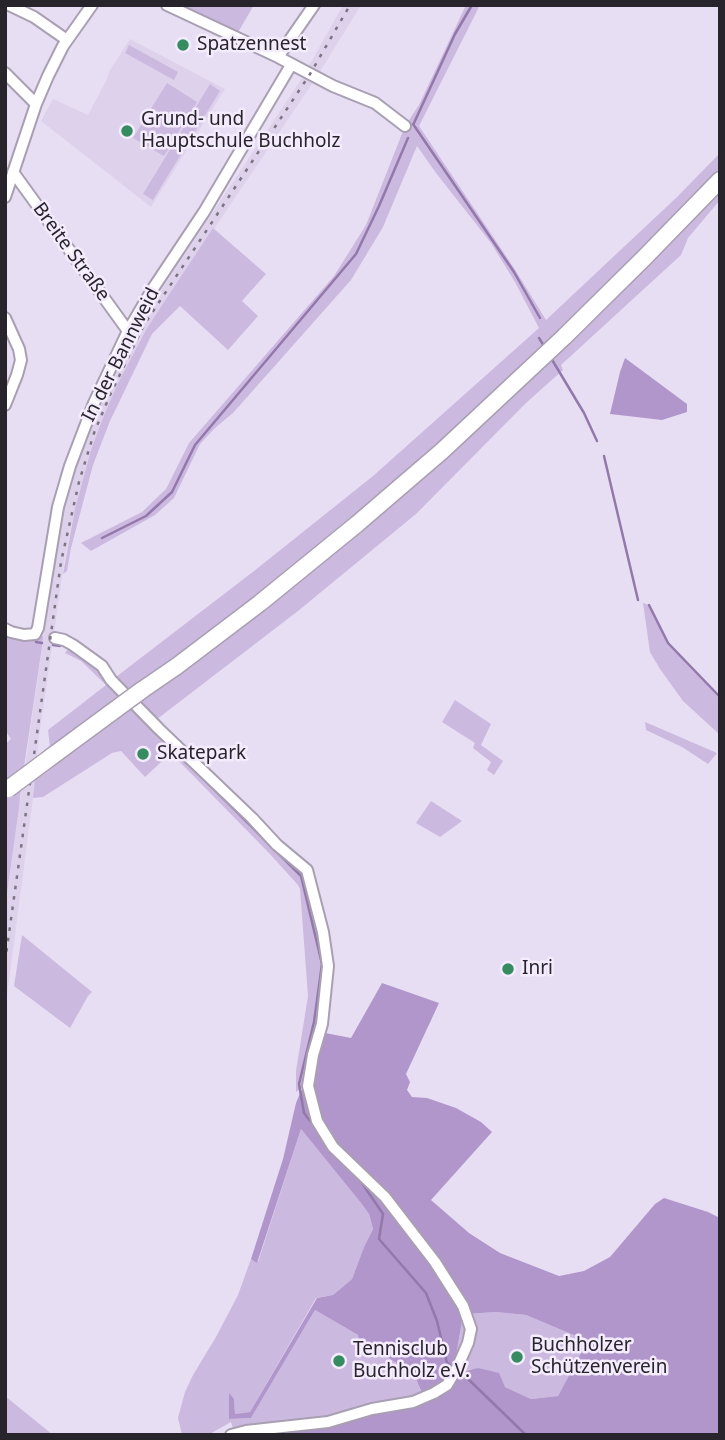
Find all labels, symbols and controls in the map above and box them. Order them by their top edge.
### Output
place label: Spatzennest [197,34,306,56]
marker: Spatzennest [175,37,191,53]
place label: Grund- und Hauptschule Buchholz [141,109,340,153]
marker: Grund- und Hauptschule Buchholz [119,123,135,139]
street label: Breite Straße [28,198,114,306]
street label: In der Bannweid [77,284,165,426]
place label: Skatepark [157,743,246,765]
marker: Skatepark [135,746,151,762]
place label: Inri [522,958,553,980]
marker: Inri [500,961,516,977]
place label: Buchholzer Schützenverein [531,1335,667,1379]
place label: Tennisclub Buchholz e.V. [353,1339,470,1383]
marker: Buchholzer Schützenverein [509,1349,525,1365]
marker: Tennisclub Buchholz e.V. [331,1353,347,1369]

